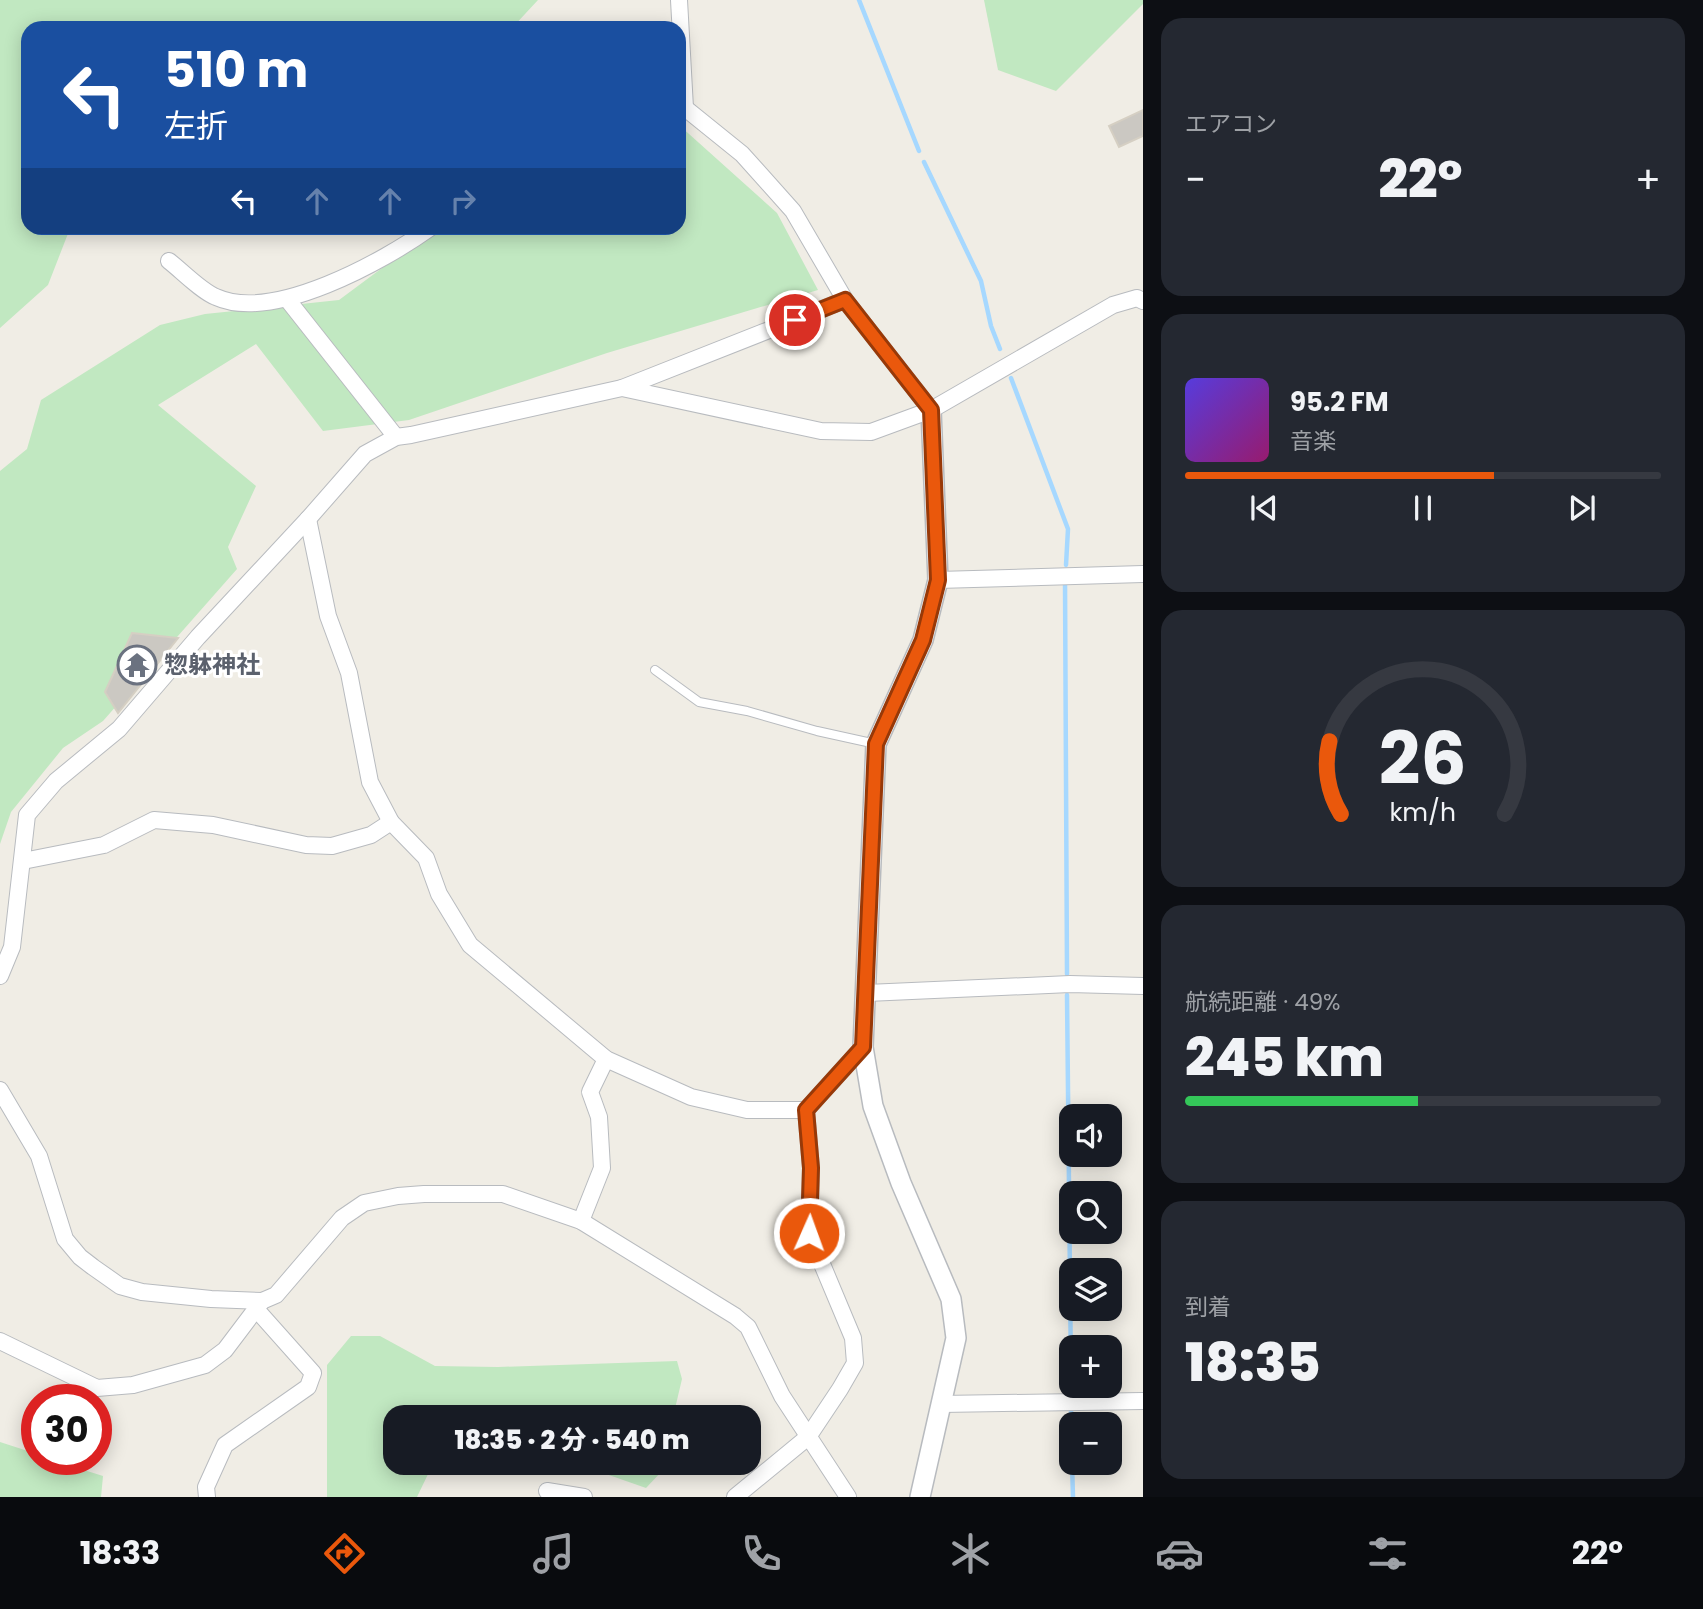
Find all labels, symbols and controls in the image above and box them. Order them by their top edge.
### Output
text: 510 m [164,36,309,104]
icon: left [49,49,140,140]
text: 左折 [164,103,228,148]
text: エアコン [1185,108,1277,140]
text: 22° [1378,143,1463,216]
text: − [1185,153,1206,206]
text: + [1635,153,1661,206]
icon: left [225,182,263,220]
icon: ahead [298,182,336,220]
icon: ahead [371,182,409,220]
icon: right [444,182,482,220]
pin [765,290,825,350]
icon: arrive [776,301,814,339]
text: 95.2 FM [1290,384,1389,420]
text: 音楽 [1290,425,1336,457]
icon: previous [1245,489,1283,527]
icon: pause [1404,489,1442,527]
icon: next [1563,489,1601,527]
temple icon: 惣躰神社 [116,644,158,686]
place label: 惣躰神社 [164,648,260,681]
text: 26 [1379,709,1467,810]
text: km/h [1390,795,1456,830]
text: 航続距離 · 49% [1185,986,1341,1018]
text: 245 km [1185,1021,1384,1094]
map controls [1059,1104,1122,1475]
button: sound [1059,1104,1122,1167]
button: search [1059,1181,1122,1244]
position arrow [772,1196,846,1270]
button: layers [1059,1258,1122,1321]
text: 到着 [1185,1291,1231,1323]
text: 18:35 [1185,1326,1321,1399]
button: + [1059,1335,1122,1398]
speed limit sign: 30 [21,1384,112,1475]
button: − [1059,1412,1122,1475]
text: 18:35 · 2 分 · 540 m [454,1422,690,1458]
icon: directions [320,1529,369,1578]
icon: music [529,1529,578,1578]
icon: phone [737,1529,786,1578]
icon: climate [946,1529,995,1578]
icon: car [1155,1529,1204,1578]
icon: filters [1363,1529,1412,1578]
text: 18:33 [80,1530,160,1575]
text: 22° [1572,1530,1623,1575]

